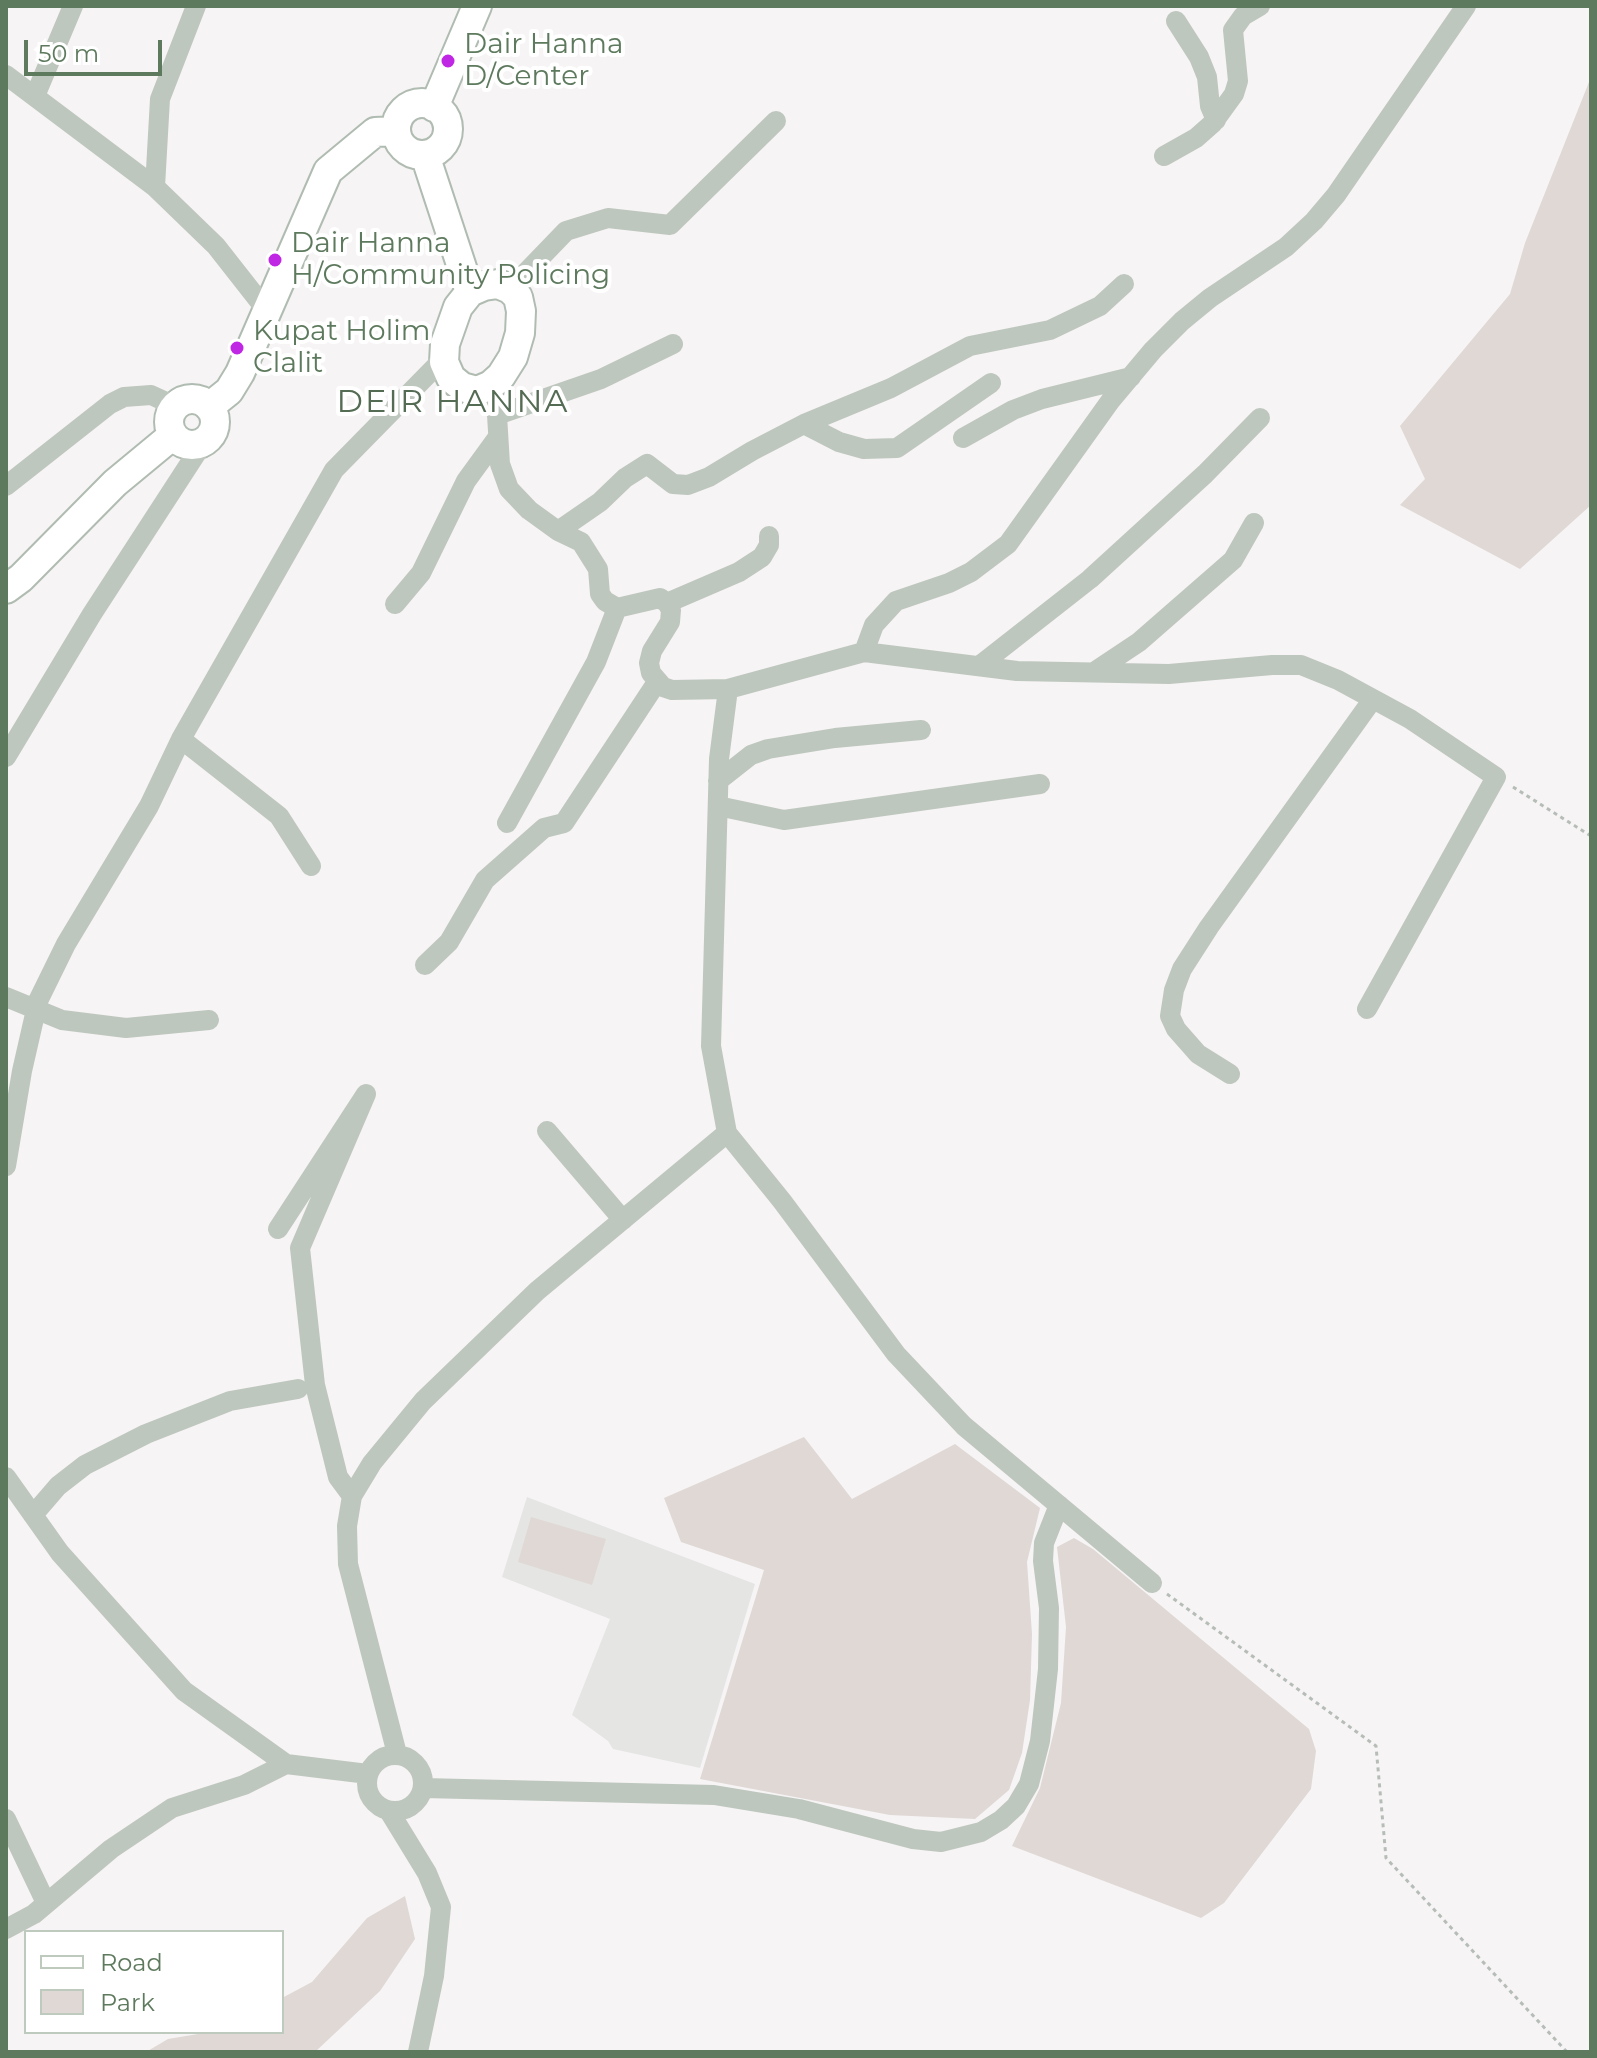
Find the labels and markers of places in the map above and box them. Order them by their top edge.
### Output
place label: Dair Hanna D/Center [464,28,623,94]
marker: Dair Hanna D/Center [439,52,457,70]
place label: Dair Hanna H/Community Policing [291,227,610,293]
marker: Dair Hanna H/Community Policing [266,251,284,269]
place label: Kupat Holim Clalit [253,315,430,381]
marker: Kupat Holim Clalit [228,339,246,357]

